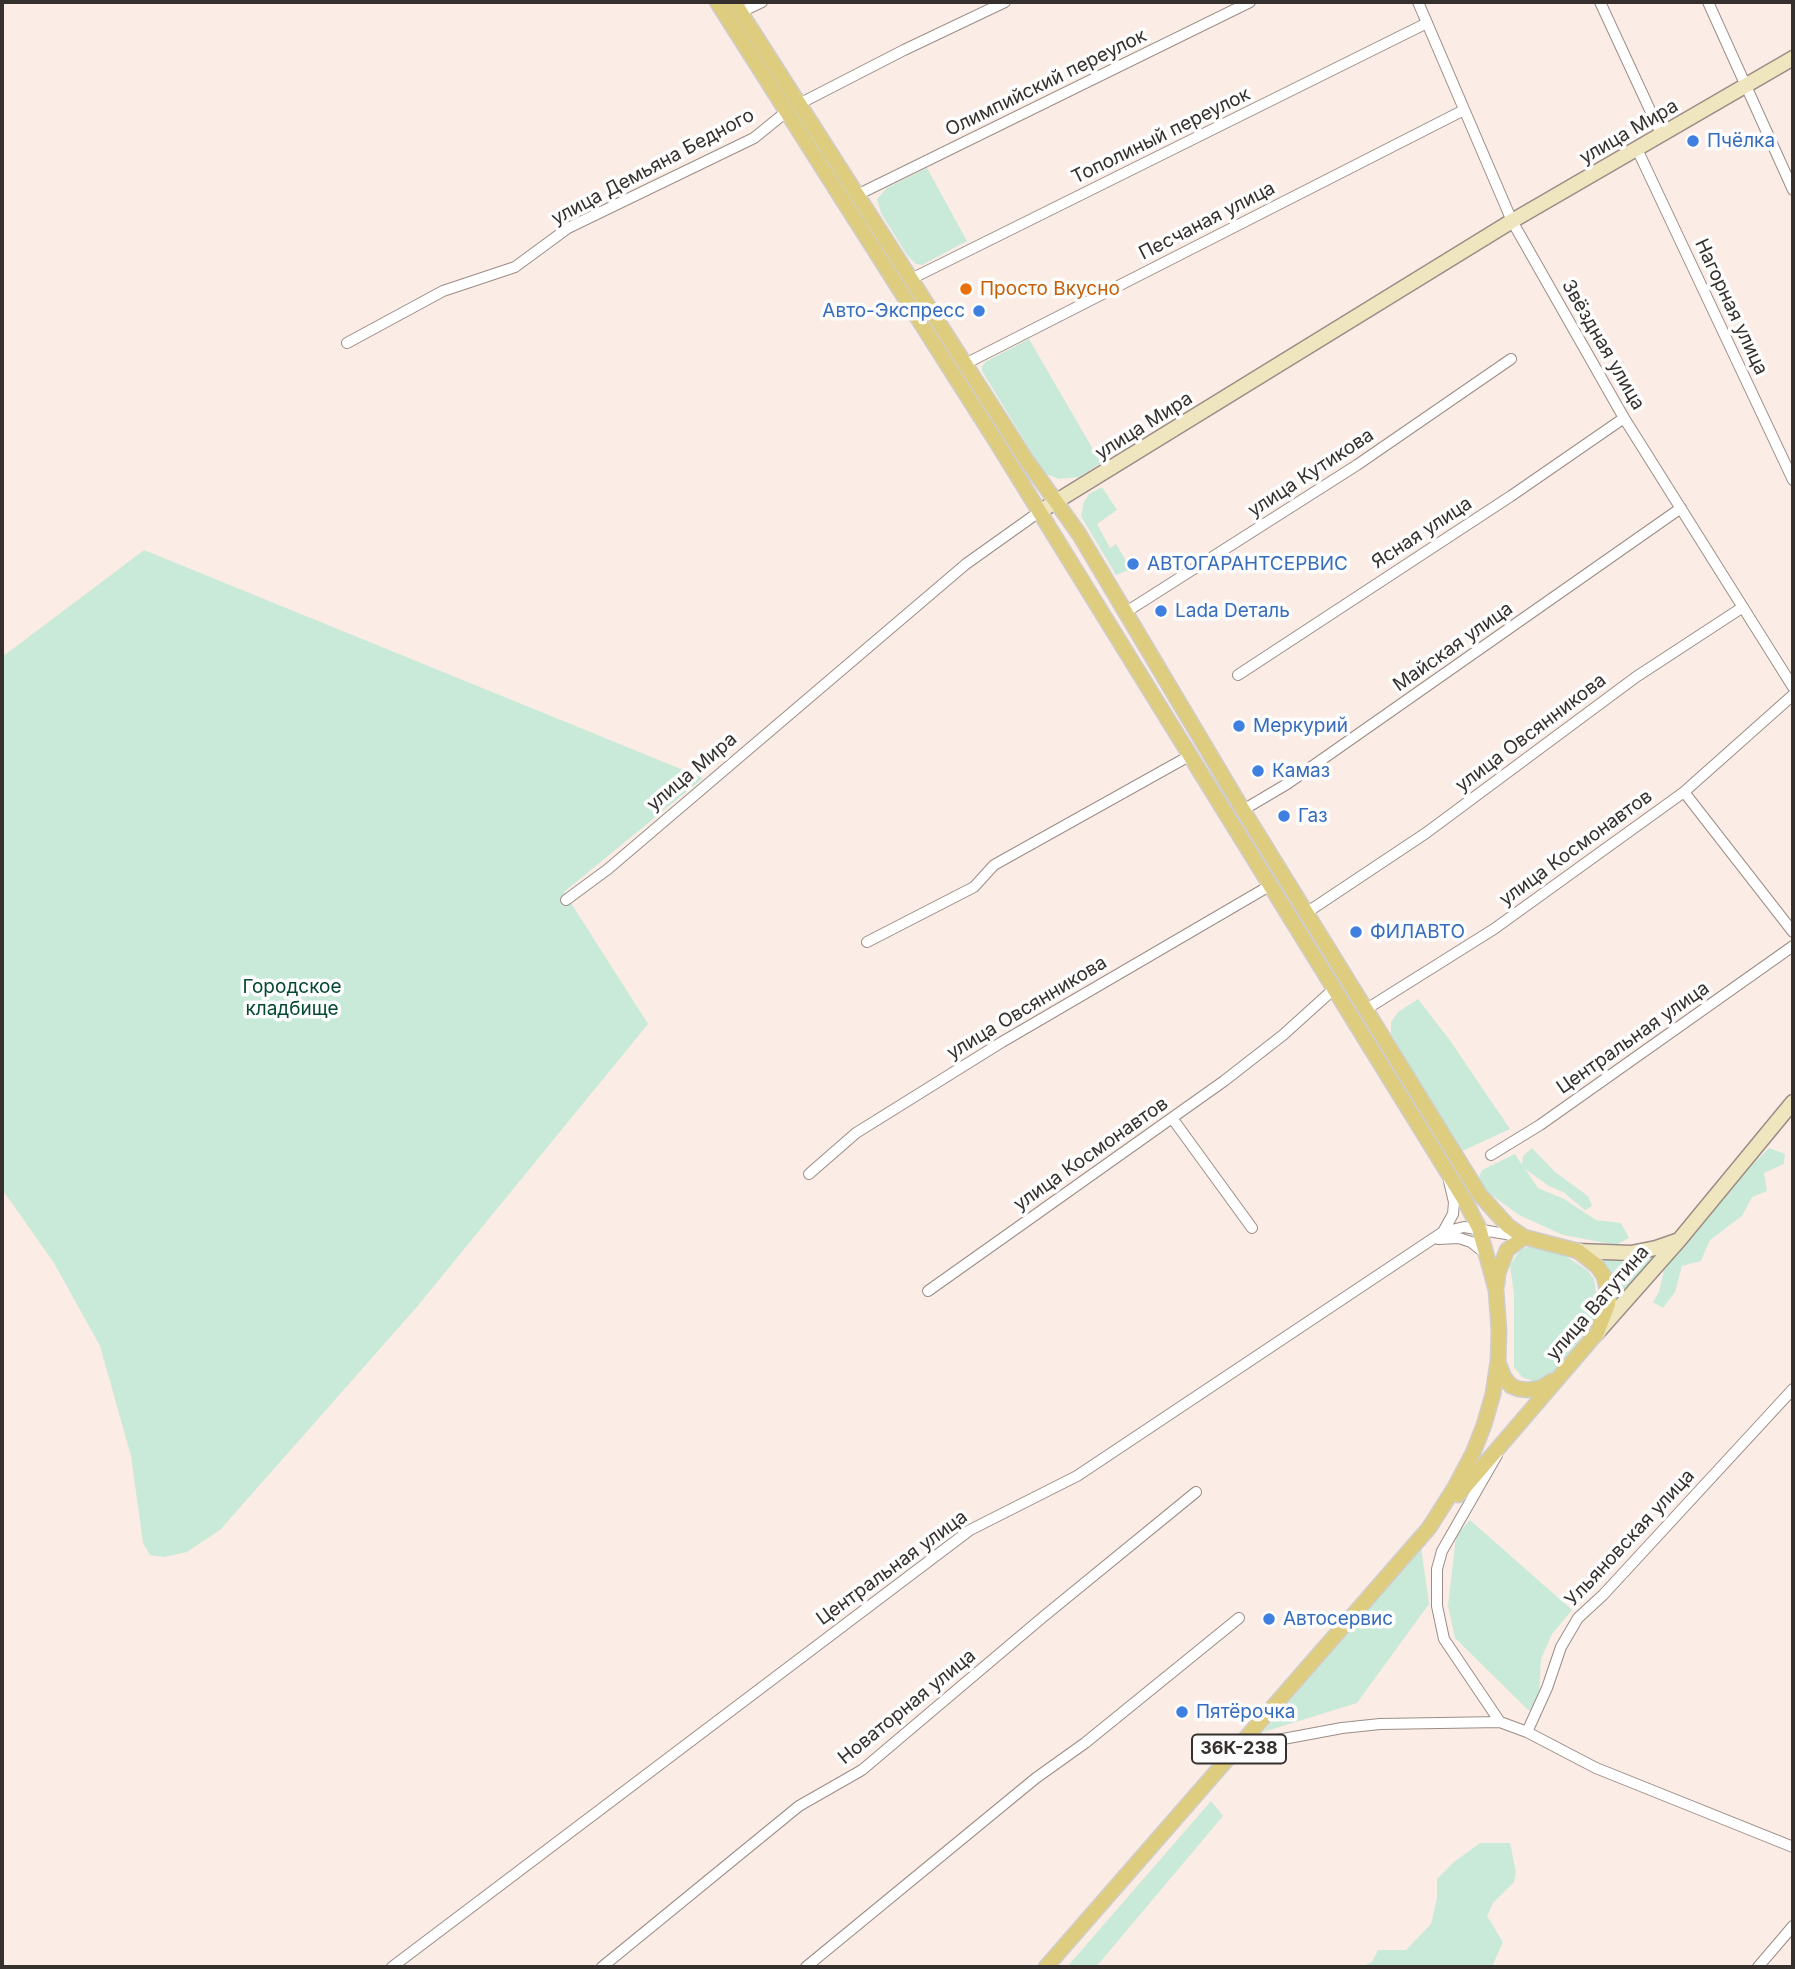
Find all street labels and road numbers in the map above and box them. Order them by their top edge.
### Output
street label: Олимпийский переулок [942,24,1150,142]
street label: Тополиный переулок [1068,83,1254,189]
street label: улица Мира [1576,95,1682,169]
street label: улица Демьяна Бедного [548,104,758,230]
street label: Песчаная улица [1135,177,1279,265]
street label: Нагорная улица [1689,235,1773,379]
street label: Звёздная улица [1556,276,1650,414]
street label: улица Мира [1091,387,1197,465]
street label: улица Кутикова [1244,424,1378,522]
street label: Ясная улица [1368,492,1476,574]
street label: Майская улица [1389,597,1517,697]
street label: улица Овсянникова [1451,669,1611,797]
street label: улица Мира [642,728,742,816]
street label: улица Космонавтов [1495,785,1657,911]
street label: улица Овсянникова [943,951,1111,1065]
street label: Центральная улица [1552,977,1714,1099]
street label: улица Космонавтов [1010,1092,1172,1216]
street label: улица Ватутина [1542,1241,1654,1365]
street label: Ульяновская улица [1561,1465,1699,1611]
street label: Центральная улица [812,1506,972,1630]
street label: Новаторная улица [834,1645,980,1769]
road number: 36К-238 [1192,1734,1286,1764]

